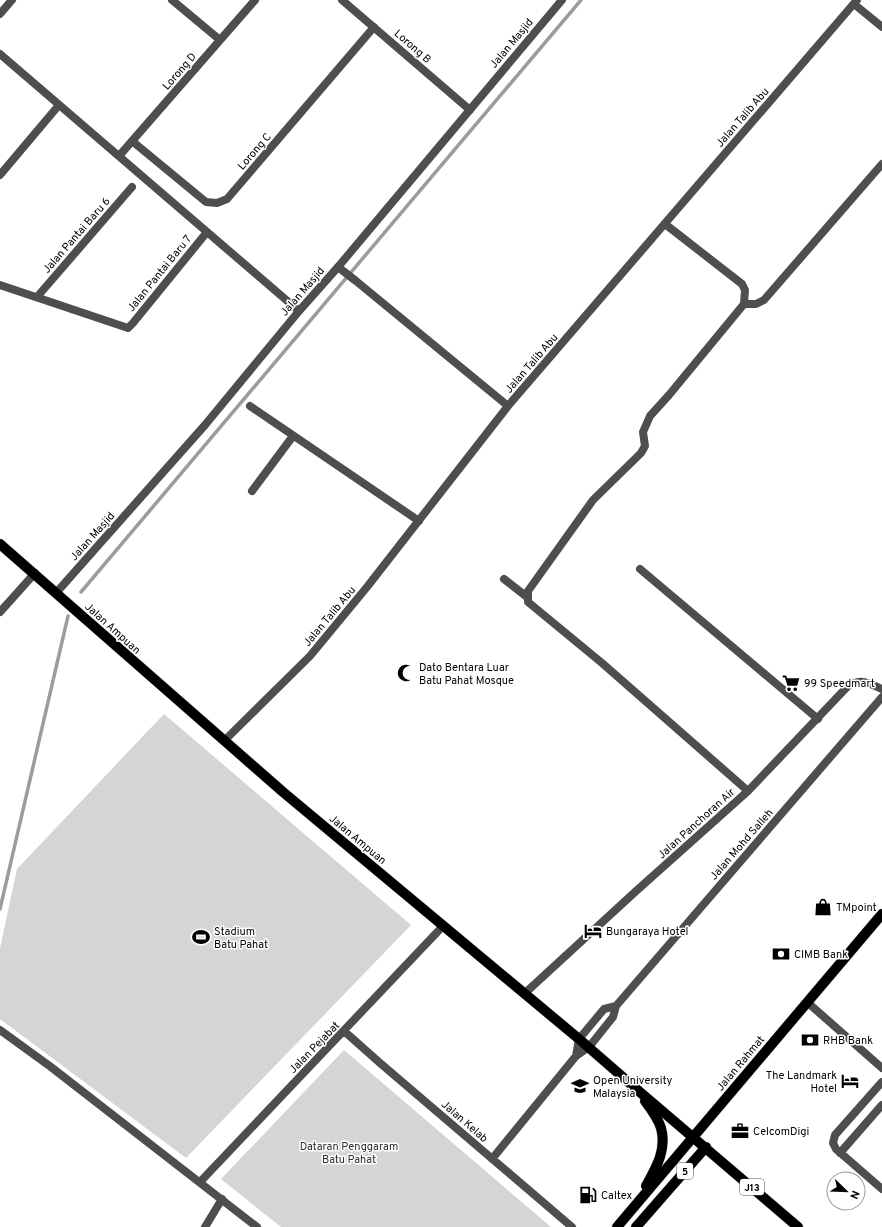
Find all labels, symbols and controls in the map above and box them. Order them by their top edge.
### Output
street label: Jalan Masjid [487,16,537,71]
street label: Lorong B [391,27,434,67]
street label: Lorong D [160,50,200,93]
street label: Jalan Talib Abu [713,85,772,150]
street label: Lorong C [235,130,275,173]
street label: Jalan Pantai Baru 6 [40,195,114,276]
street label: Jalan Pantai Baru 7 [125,232,195,315]
street label: Jalan Masjid [278,264,328,319]
street label: Jalan Talib Abu [502,331,561,396]
street label: Jalan Masjid [67,509,118,564]
street label: Jalan Talib Abu [301,584,359,650]
street label: Jalan Ampuan [81,600,143,658]
place label: Dato Bentara Luar Batu Pahat Mosque [419,661,514,688]
mosque icon: Dato Bentara Luar Batu Pahat Mosque [396,663,416,683]
supermarket icon: 99 Speedmart [781,673,801,693]
place label: 99 Speedmart [804,677,875,691]
street label: Jalan Panchoran Air [655,785,739,862]
street label: Jalan Mohd Salleh [707,806,776,883]
street label: Jalan Ampuan [326,812,389,868]
shop icon: TMpoint [813,897,833,917]
place label: TMpoint [836,901,877,915]
hotel icon: Bungaraya Hotel [583,921,603,941]
place label: Stadium Batu Pahat [214,925,268,952]
place label: Bungaraya Hotel [606,925,688,939]
sports icon: Stadium Batu Pahat [191,927,211,947]
bank icon: CIMB Bank [771,944,791,964]
place label: CIMB Bank [794,948,848,962]
street label: Jalan Pejabat [286,1019,343,1077]
bank icon: RHB Bank [800,1030,820,1050]
street label: Jalan Rahmat [714,1033,768,1094]
place label: RHB Bank [823,1034,873,1048]
place label: The Landmark Hotel [766,1069,837,1096]
hotel icon: The Landmark Hotel [840,1071,860,1091]
place label: Open University Malaysia [593,1074,673,1101]
school or university icon: Open University Malaysia [570,1076,590,1096]
street label: Jalan Kelab [438,1098,490,1146]
office icon: CelcomDigi [730,1121,750,1141]
place label: CelcomDigi [753,1125,809,1139]
park label: Dataran Penggaram Batu Pahat [300,1140,398,1167]
road number: 5 [677,1163,693,1179]
north arrow [826,1171,866,1211]
road number: J13 [740,1179,764,1195]
fuel station icon: Caltex [578,1185,598,1205]
text: N [846,1188,862,1201]
place label: Caltex [601,1189,632,1203]

